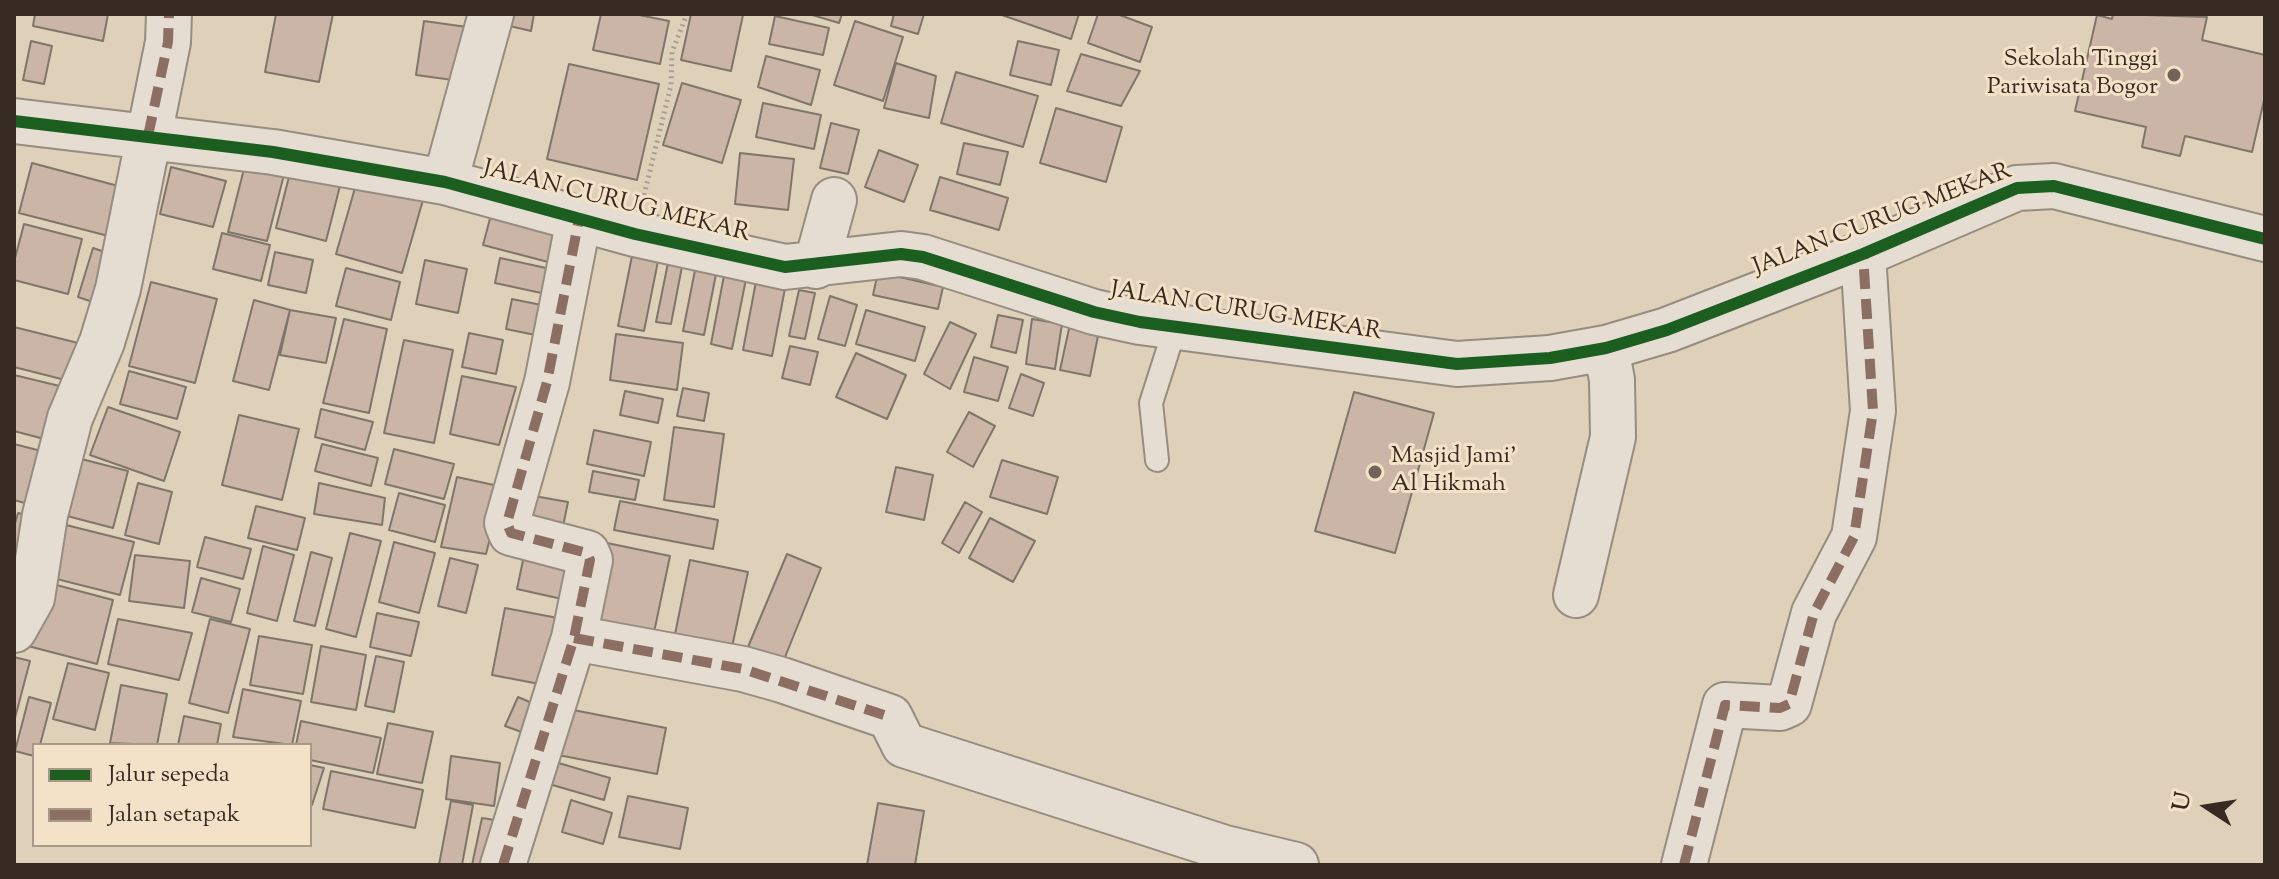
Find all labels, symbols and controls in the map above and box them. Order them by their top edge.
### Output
place label: Sekolah Tinggi Pariwisata Bogor [1987,47,2158,103]
marker: Sekolah Tinggi Pariwisata Bogor [2165,66,2183,84]
street label: JALAN CURUG MEKAR [479,156,753,250]
street label: JALAN CURUG MEKAR [1750,158,2016,284]
street label: JALAN CURUG MEKAR [1108,277,1384,349]
place label: Masjid Jami' Al Hikmah [1391,444,1517,500]
marker: Masjid Jami' Al Hikmah [1366,463,1384,481]
legend [32,743,312,847]
text: Jalur sepeda [108,758,230,792]
north arrow [2167,767,2247,847]
text: U [2166,790,2201,814]
text: Jalan setapak [108,798,240,832]

